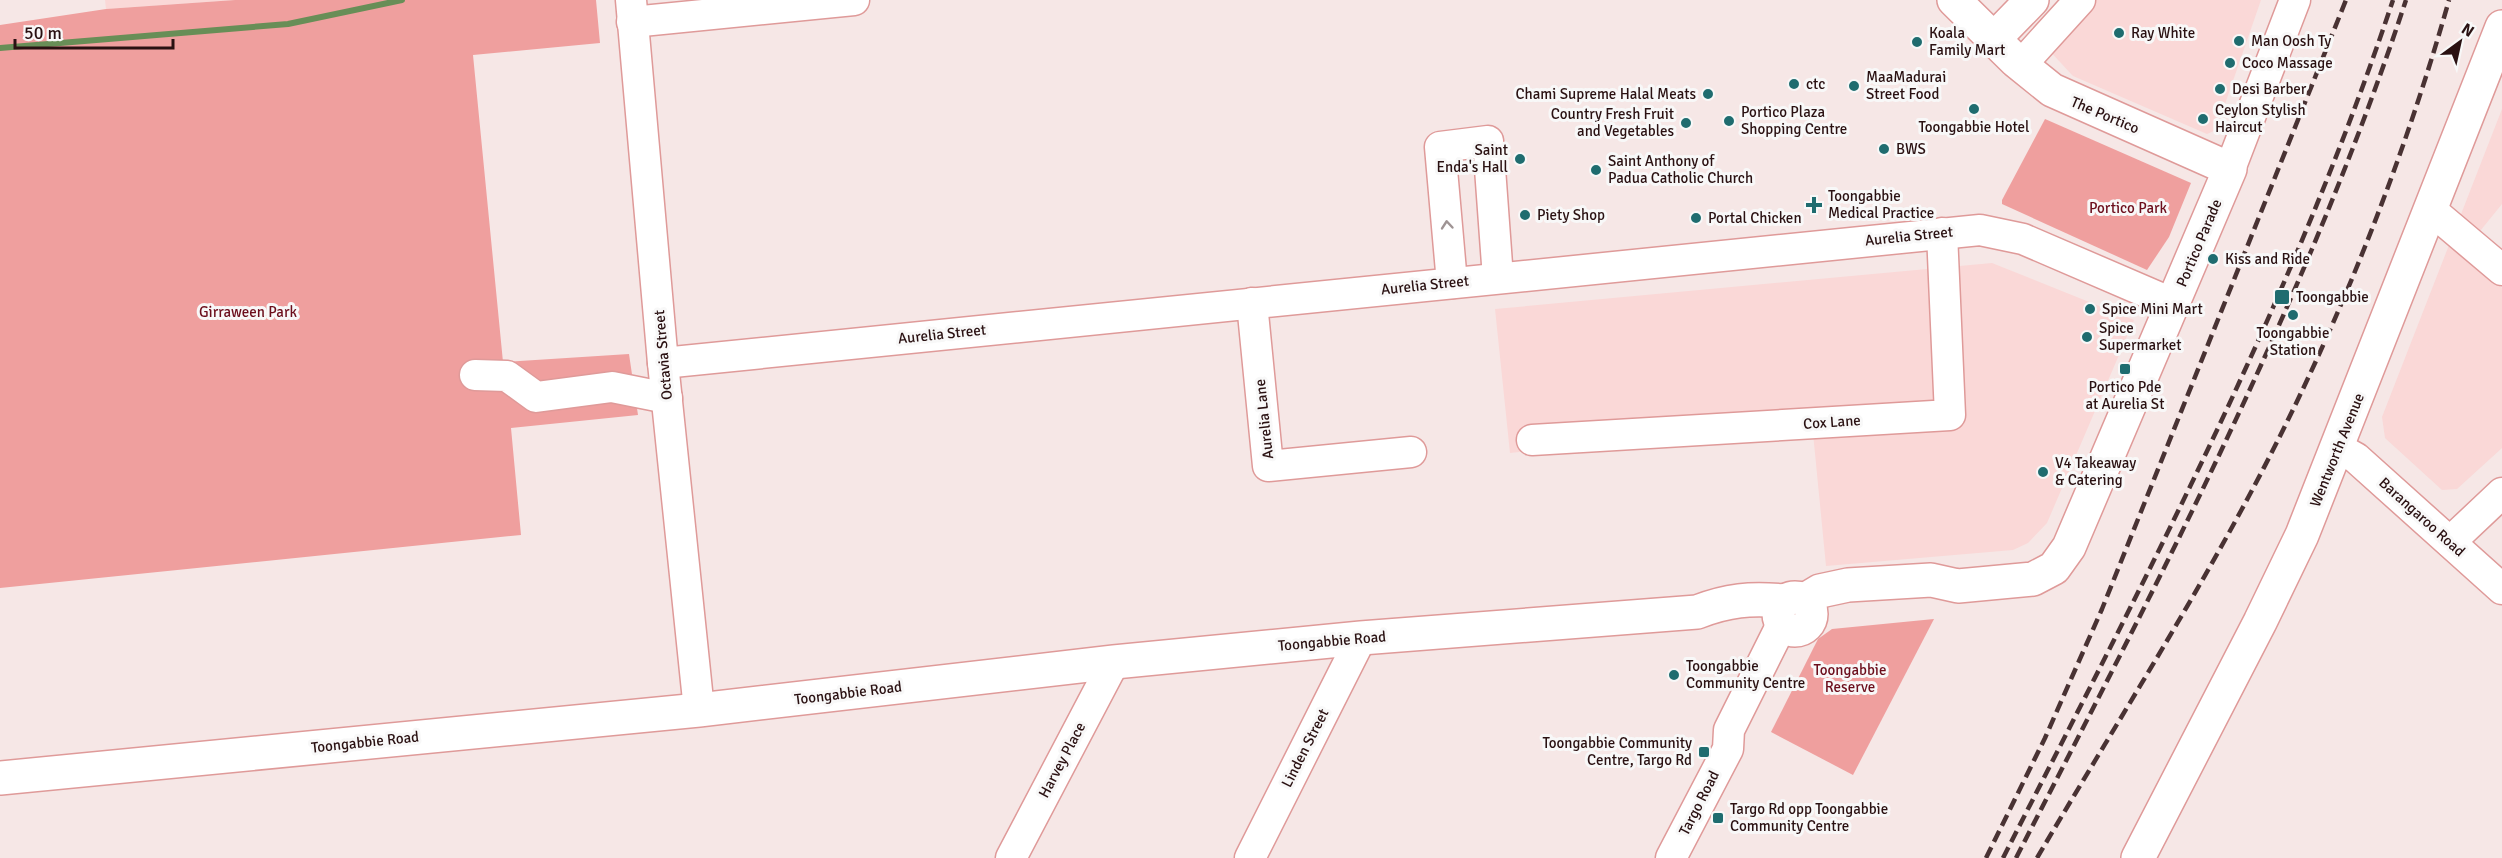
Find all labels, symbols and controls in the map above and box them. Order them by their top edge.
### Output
scale bar [15,12,172,50]
north arrow [2430,12,2490,72]
text: N [2458,19,2478,42]
text: 50 m [24,22,62,44]
place label: Koala Family Mart [1929,24,2005,59]
place label: Ray White [2131,24,2195,42]
marker: Ray White [2112,26,2126,40]
place label: Man Oosh Ty [2251,32,2331,50]
marker: Man Oosh Ty [2232,34,2246,48]
marker: Koala Family Mart [1910,35,1924,49]
place label: Coco Massage [2242,54,2333,72]
marker: Coco Massage [2223,56,2237,70]
place label: MaaMadurai Street Food [1866,68,1946,103]
place label: ctc [1806,75,1825,93]
marker: ctc [1787,77,1801,91]
marker: MaaMadurai Street Food [1847,79,1861,93]
place label: Desi Barber [2232,80,2307,98]
marker: Desi Barber [2213,82,2227,96]
place label: Chami Supreme Halal Meats [1516,85,1696,103]
marker: Chami Supreme Halal Meats [1701,87,1715,101]
street label: The Portico [2068,93,2142,137]
place label: Ceylon Stylish Haircut [2215,101,2306,136]
marker: Toongabbie Hotel [1967,102,1981,116]
place label: Portico Plaza Shopping Centre [1741,103,1847,138]
place label: Country Fresh Fruit and Vegetables [1551,105,1674,140]
marker: Ceylon Stylish Haircut [2196,112,2210,126]
marker: Portico Plaza Shopping Centre [1722,114,1736,128]
marker: Country Fresh Fruit and Vegetables [1679,116,1693,130]
place label: Toongabbie Hotel [1919,118,2029,136]
place label: BWS [1896,140,1926,158]
place label: Saint Enda's Hall [1436,141,1508,176]
marker: BWS [1877,142,1891,156]
marker: Saint Enda's Hall [1513,152,1527,166]
place label: Saint Anthony of Padua Catholic Church [1608,152,1753,187]
marker: Saint Anthony of Padua Catholic Church [1589,163,1603,177]
place label: Toongabbie Medical Practice [1828,187,1934,222]
marker: Toongabbie Medical Practice [1805,196,1823,214]
street label: Portico Parade [2172,196,2226,290]
park label: Portico Park [2089,199,2168,217]
place label: Piety Shop [1537,206,1605,224]
marker: Piety Shop [1518,208,1532,222]
place label: Portal Chicken [1708,209,1802,227]
marker: Portal Chicken [1689,211,1703,225]
one-way arrow [1440,220,1453,229]
street label: Aurelia Street [1864,222,1954,250]
place label: Kiss and Ride [2225,250,2310,268]
marker: Kiss and Ride [2206,252,2220,266]
street label: Aurelia Street [1380,271,1470,299]
marker: Toongabbie [2273,288,2291,306]
place label: Toongabbie [2296,288,2369,306]
place label: Spice Mini Mart [2102,300,2203,318]
marker: Spice Mini Mart [2083,302,2097,316]
park label: Girraween Park [199,303,297,321]
marker: Toongabbie Station [2286,308,2300,322]
street label: Octavia Street [650,309,676,401]
place label: Spice Supermarket [2099,319,2182,354]
street label: Aurelia Street [897,320,987,348]
place label: Toongabbie Station [2257,324,2329,359]
marker: Spice Supermarket [2080,330,2094,344]
marker: Portico Pde at Aurelia St [2118,362,2132,376]
street label: Aurelia Lane [1251,378,1277,460]
place label: Portico Pde at Aurelia St [2086,378,2164,413]
street label: Wentworth Avenue [2306,390,2368,510]
street label: Cox Lane [1803,411,1861,433]
place label: V4 Takeaway & Catering [2055,454,2136,489]
marker: V4 Takeaway & Catering [2036,465,2050,479]
street label: Barangaroo Road [2375,474,2469,560]
street label: Toongabbie Road [1277,627,1387,655]
place label: Toongabbie Community Centre [1686,657,1805,692]
park label: Toongabbie Reserve [1814,661,1886,696]
marker: Toongabbie Community Centre [1667,668,1681,682]
street label: Toongabbie Road [793,677,903,709]
street label: Linden Street [1277,706,1333,790]
street label: Harvey Place [1035,719,1089,801]
street label: Toongabbie Road [310,727,420,757]
place label: Toongabbie Community Centre, Targo Rd [1543,734,1692,769]
marker: Toongabbie Community Centre, Targo Rd [1697,745,1711,759]
street label: Targo Road [1675,768,1723,838]
place label: Targo Rd opp Toongabbie Community Centre [1730,800,1888,835]
marker: Targo Rd opp Toongabbie Community Centre [1711,811,1725,825]

